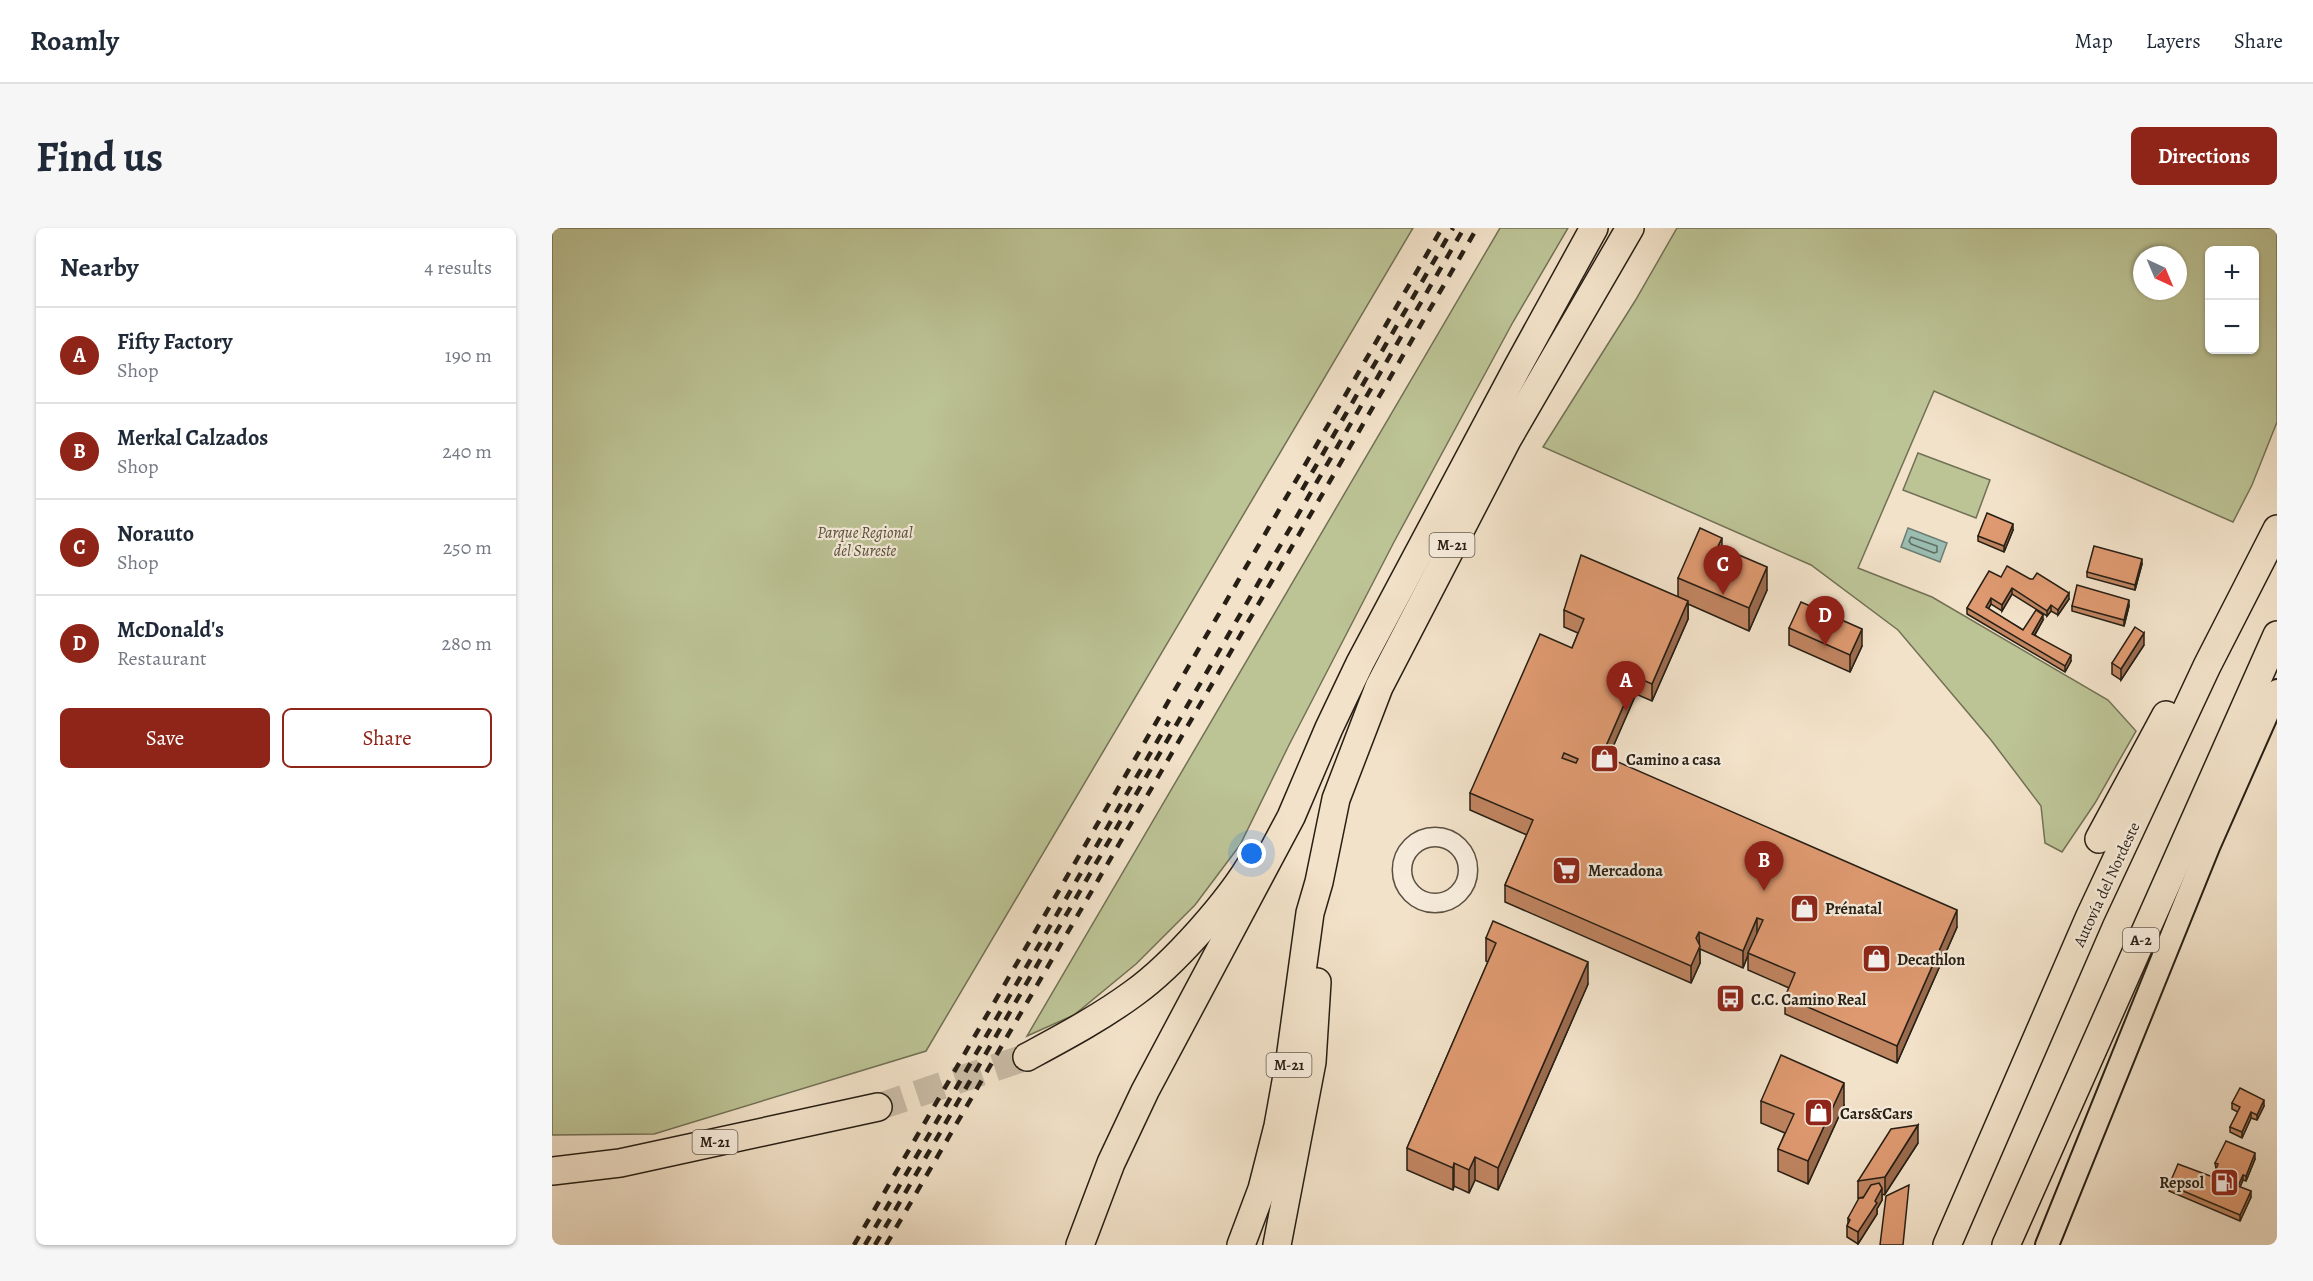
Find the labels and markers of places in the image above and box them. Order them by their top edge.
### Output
pin: C [1704,546,1742,595]
pin: D [1806,596,1844,646]
pin: A [1606,662,1646,711]
shop icon: Camino a casa [1589,743,1621,775]
place label: Camino a casa [1626,749,1721,771]
pin: B [1744,842,1784,891]
supermarket icon: Mercadona [1551,854,1583,886]
place label: Mercadona [1588,860,1663,882]
shop icon: Prénatal [1788,892,1820,924]
place label: Prénatal [1825,898,1883,920]
shop icon: Decathlon [1860,943,1892,975]
place label: Decathlon [1897,949,1965,971]
bus stop icon: C.C. Camino Real [1714,983,1746,1015]
place label: C.C. Camino Real [1751,989,1867,1011]
shop icon: Cars&Cars [1803,1097,1835,1129]
place label: Cars&Cars [1840,1103,1913,1125]
fuel station icon: Repsol [2209,1166,2241,1198]
place label: Repsol [2159,1172,2205,1194]

